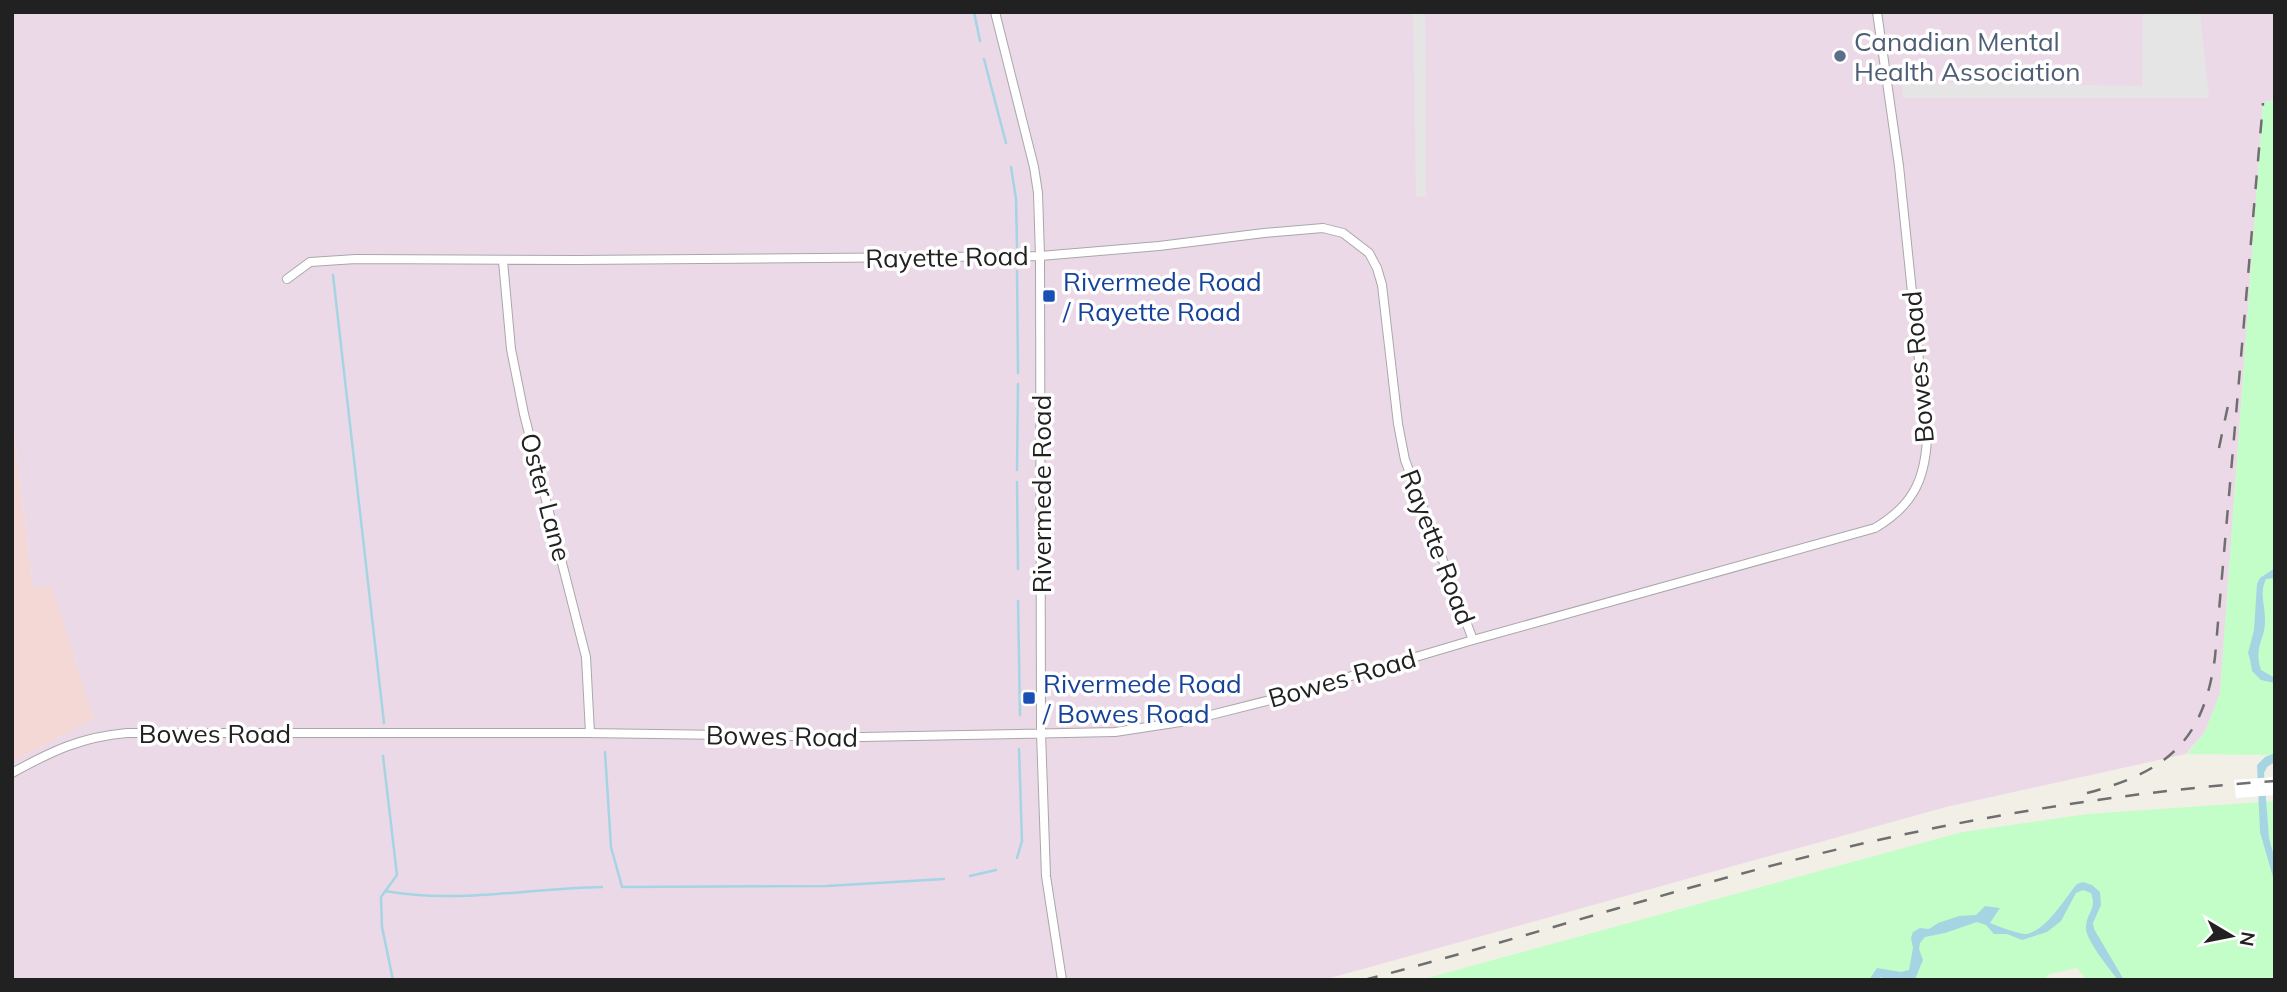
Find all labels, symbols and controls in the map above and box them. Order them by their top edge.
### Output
place label: Canadian Mental Health Association [1854,25,2081,88]
marker: Canadian Mental Health Association [1832,48,1848,64]
street label: Rayette Road [865,239,1029,275]
place label: Rivermede Road / Rayette Road [1062,265,1262,328]
marker: Rivermede Road / Rayette Road [1041,288,1057,304]
street label: Bowes Road [1895,290,1941,444]
street label: Rivermede Road [1025,395,1058,593]
street label: Oster Lane [513,429,579,565]
street label: Rayette Road [1393,465,1483,629]
street label: Bowes Road [1264,641,1420,715]
place label: Rivermede Road / Bowes Road [1042,667,1242,730]
marker: Rivermede Road / Bowes Road [1021,690,1037,706]
street label: Bowes Road [139,717,291,750]
street label: Bowes Road [706,718,858,754]
north arrow [2196,901,2266,971]
text: N [2235,930,2261,948]

